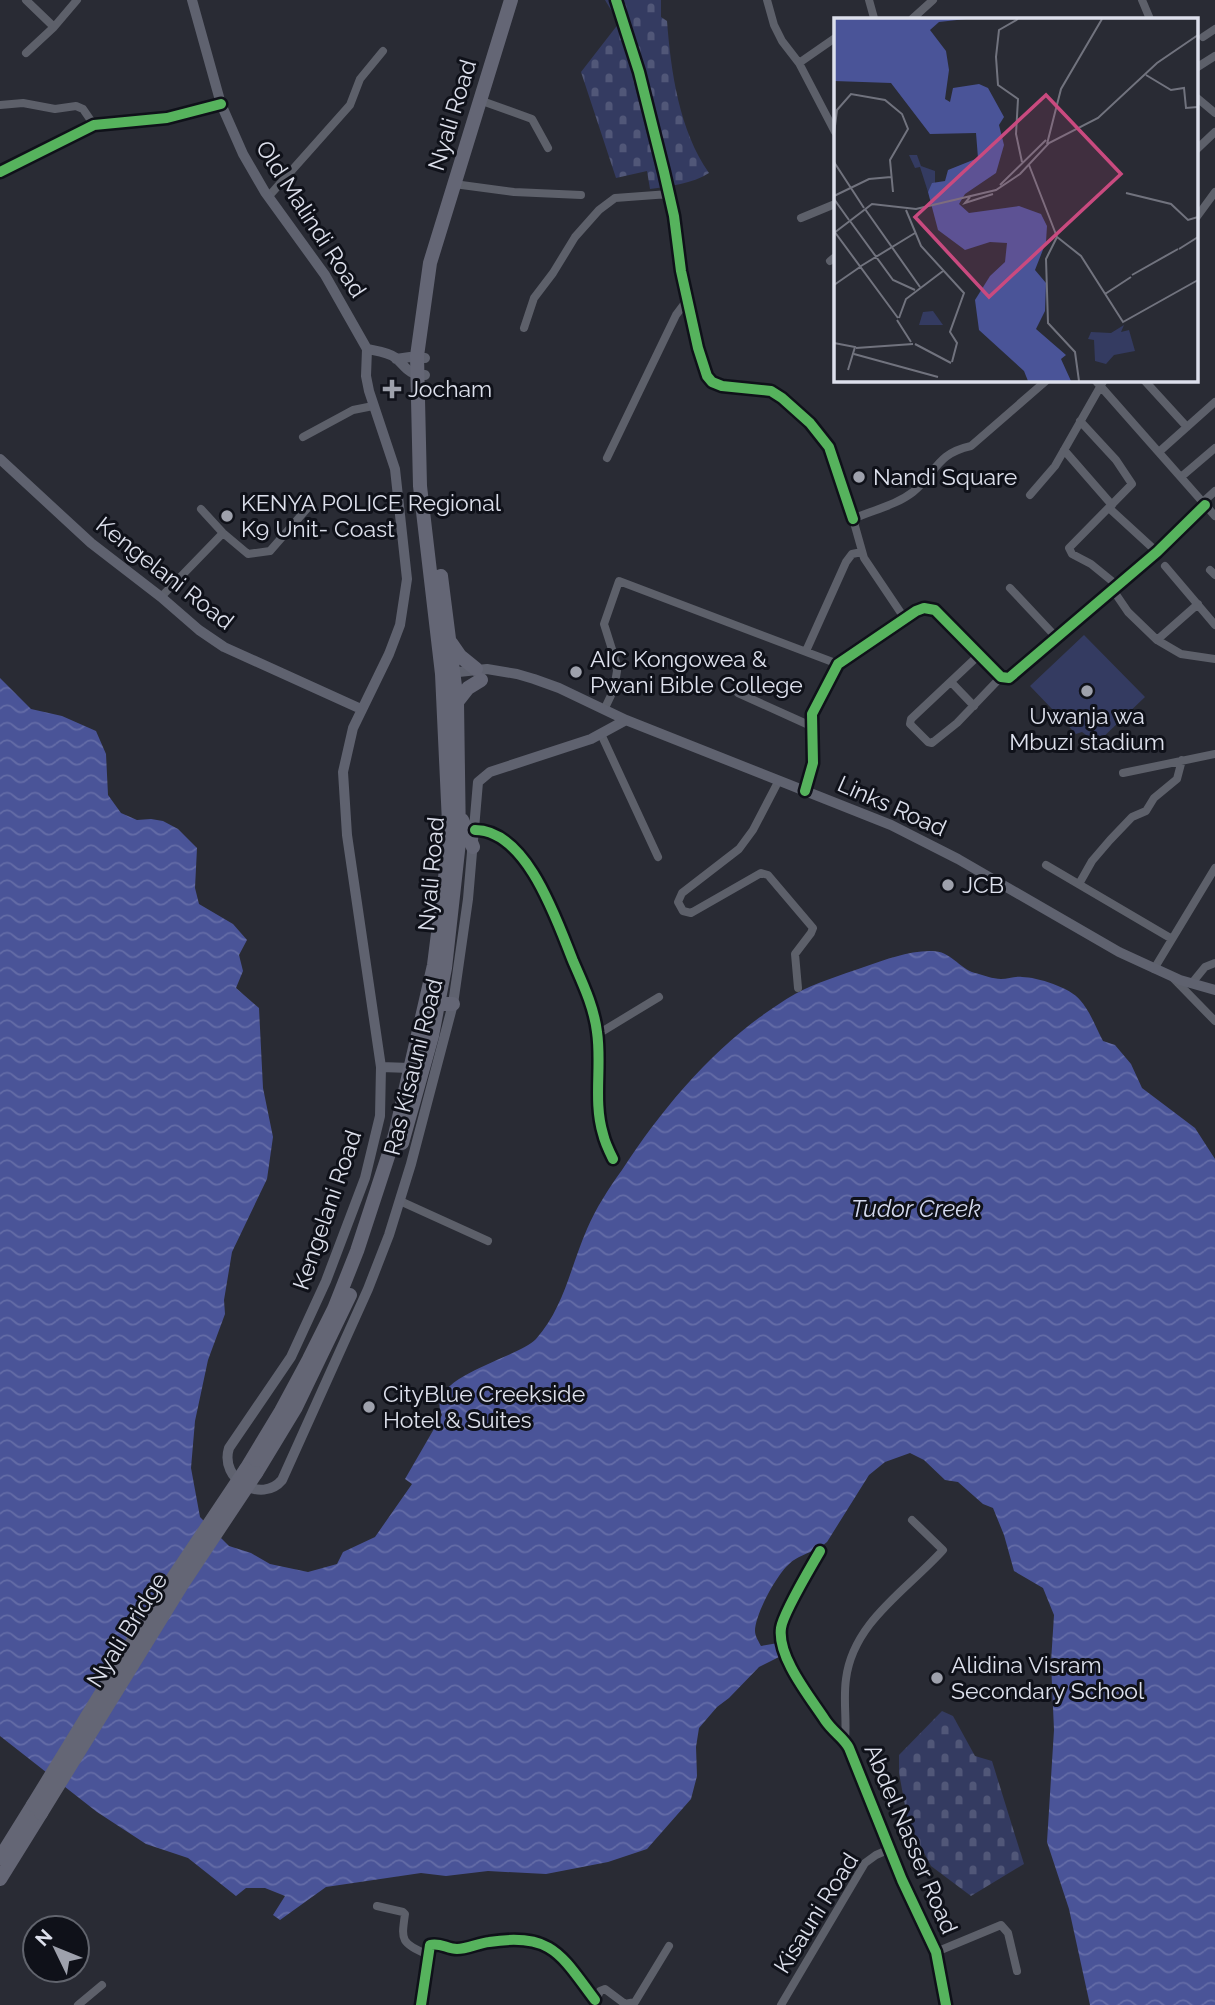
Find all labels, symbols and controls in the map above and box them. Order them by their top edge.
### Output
inset map [834,18,1198,382]
street label: Nyali Road [422,56,481,174]
street label: Old Malindi Road [251,135,372,302]
place label: Jocham [408,375,492,402]
marker: Jocham [382,379,402,399]
place label: Nandi Square [873,463,1017,490]
marker: Nandi Square [851,469,867,485]
place label: KENYA POLICE Regional K9 Unit- Coast [241,489,502,542]
marker: KENYA POLICE Regional K9 Unit- Coast [219,508,235,524]
street label: Kengelani Road [91,511,239,635]
place label: AIC Kongowea & Pwani Bible College [590,645,803,698]
marker: AIC Kongowea & Pwani Bible College [568,664,584,680]
marker: Uwanja wa Mbuzi stadium [1079,683,1095,699]
place label: Uwanja wa Mbuzi stadium [1009,702,1165,755]
street label: Links Road [834,770,951,842]
street label: Nyali Road [412,816,449,932]
place label: JCB [962,871,1004,898]
marker: JCB [940,877,956,893]
street label: Ras Kisauni Road [378,976,447,1158]
street label: Kengelani Road [287,1127,366,1293]
water label: Tudor Creek [851,1194,981,1223]
place label: CityBlue Creekside Hotel & Suites [383,1380,585,1433]
marker: CityBlue Creekside Hotel & Suites [361,1399,377,1415]
street label: Nyali Bridge [81,1567,172,1692]
place label: Alidina Visram Secondary School [951,1651,1145,1704]
marker: Alidina Visram Secondary School [929,1670,945,1686]
street label: Abdel Nasser Road [859,1740,964,1938]
street label: Kisauni Road [768,1848,863,1978]
north arrow [21,1914,91,1984]
text: N [31,1925,57,1950]

